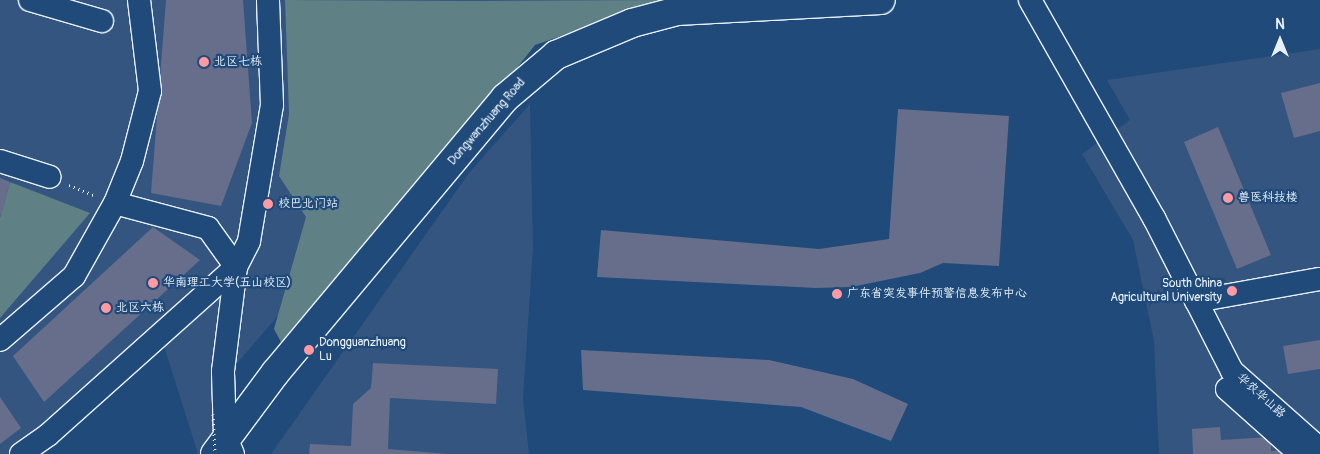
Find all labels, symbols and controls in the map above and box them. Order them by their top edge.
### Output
north arrow [1255,15,1305,65]
text: N [1275,16,1285,33]
place label: 北区七栋 [214,55,262,69]
marker: 北区七栋 [198,56,210,68]
street label: Dongwanzhuang Road [445,76,529,168]
place label: 兽医科技楼 [1238,191,1298,205]
marker: 兽医科技楼 [1222,192,1234,204]
place label: 校巴北门站 [278,197,338,211]
marker: 校巴北门站 [262,198,274,210]
place label: 华南理工大学(五山校区) [163,276,291,290]
marker: 华南理工大学(五山校区) [147,277,159,289]
place label: South China Agricultural University [1110,277,1222,305]
marker: South China Agricultural University [1226,285,1238,297]
place label: 广东省突发事件预警信息发布中心 [847,287,1027,301]
marker: 广东省突发事件预警信息发布中心 [831,288,843,300]
place label: 北区六栋 [116,301,164,315]
marker: 北区六栋 [100,302,112,314]
place label: Dongguanzhuang Lu [319,336,406,364]
marker: Dongguanzhuang Lu [303,344,315,356]
street label: 华农华山路 [1234,371,1288,421]

